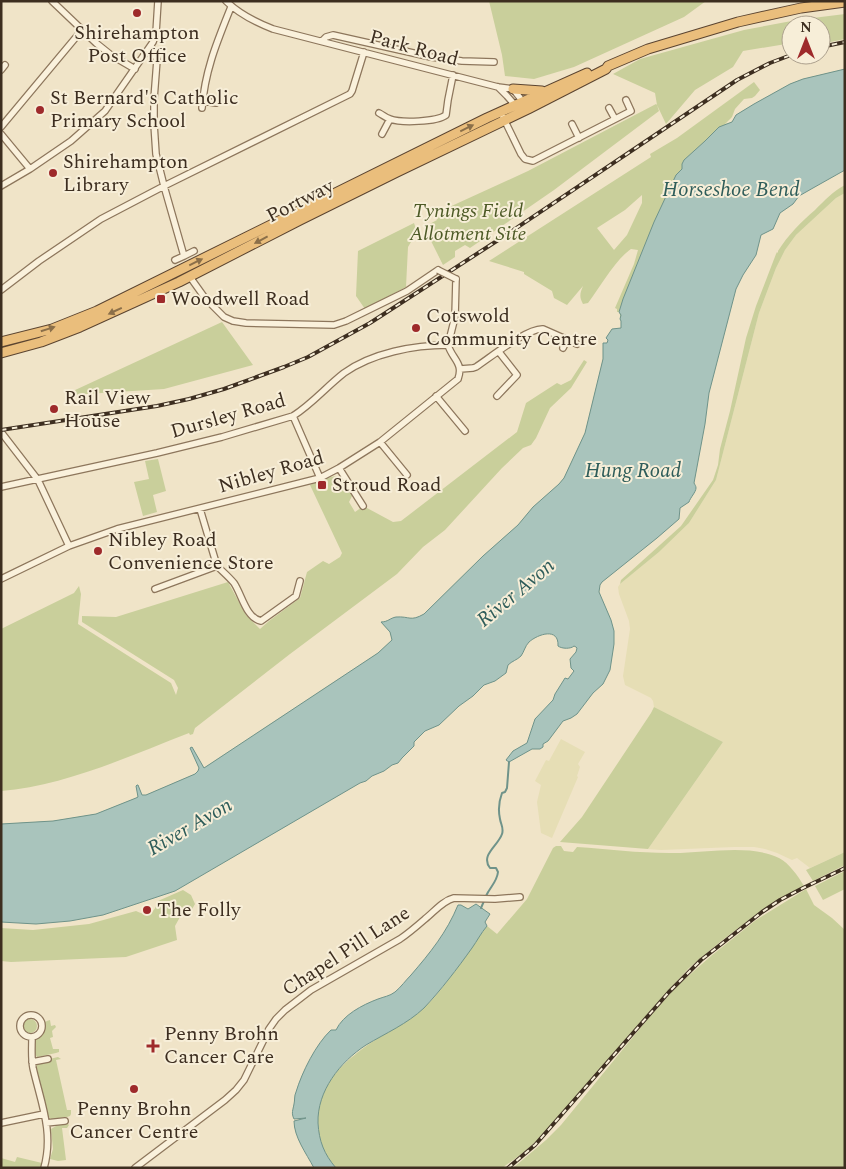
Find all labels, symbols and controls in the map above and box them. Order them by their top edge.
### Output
marker: Shirehampton Post Office [131,7,143,19]
north arrow [781,15,831,65]
text: N [800,17,812,38]
place label: Shirehampton Post Office [74,18,200,71]
street label: Park Road [366,22,462,74]
place label: St Bernard's Catholic Primary School [50,83,239,136]
marker: St Bernard's Catholic Primary School [34,104,46,116]
one-way arrow [460,124,474,132]
place label: Shirehampton Library [63,147,188,200]
marker: Shirehampton Library [47,167,59,179]
street label: Portway [261,171,340,231]
water label: Horseshoe Bend [662,174,800,206]
park label: Tynings Field Allotment Site [409,196,527,249]
one-way arrow [254,236,268,244]
one-way arrow [189,258,203,266]
place label: Woodwell Road [171,284,310,314]
marker: Woodwell Road [155,293,167,305]
place label: Cotswold Community Centre [426,301,597,354]
one-way arrow [108,308,122,316]
marker: Cotswold Community Centre [410,322,422,334]
one-way arrow [41,325,56,333]
place label: Rail View House [64,383,151,436]
street label: Dursley Road [167,385,289,447]
marker: Rail View House [48,403,60,415]
street label: Nibley Road [215,443,327,501]
water label: Hung Road [585,455,681,487]
place label: Stroud Road [332,470,441,500]
marker: Stroud Road [316,479,328,491]
place label: Nibley Road Convenience Store [108,525,274,578]
marker: Nibley Road Convenience Store [92,545,104,557]
water label: River Avon [470,551,562,635]
water label: River Avon [141,790,239,864]
place label: The Folly [157,895,242,925]
street label: Chapel Pill Lane [276,898,416,1004]
marker: The Folly [141,904,153,916]
place label: Penny Brohn Cancer Care [164,1019,279,1072]
marker: Penny Brohn Cancer Care [146,1039,160,1053]
marker: Penny Brohn Cancer Centre [128,1083,140,1095]
place label: Penny Brohn Cancer Centre [70,1094,198,1147]

